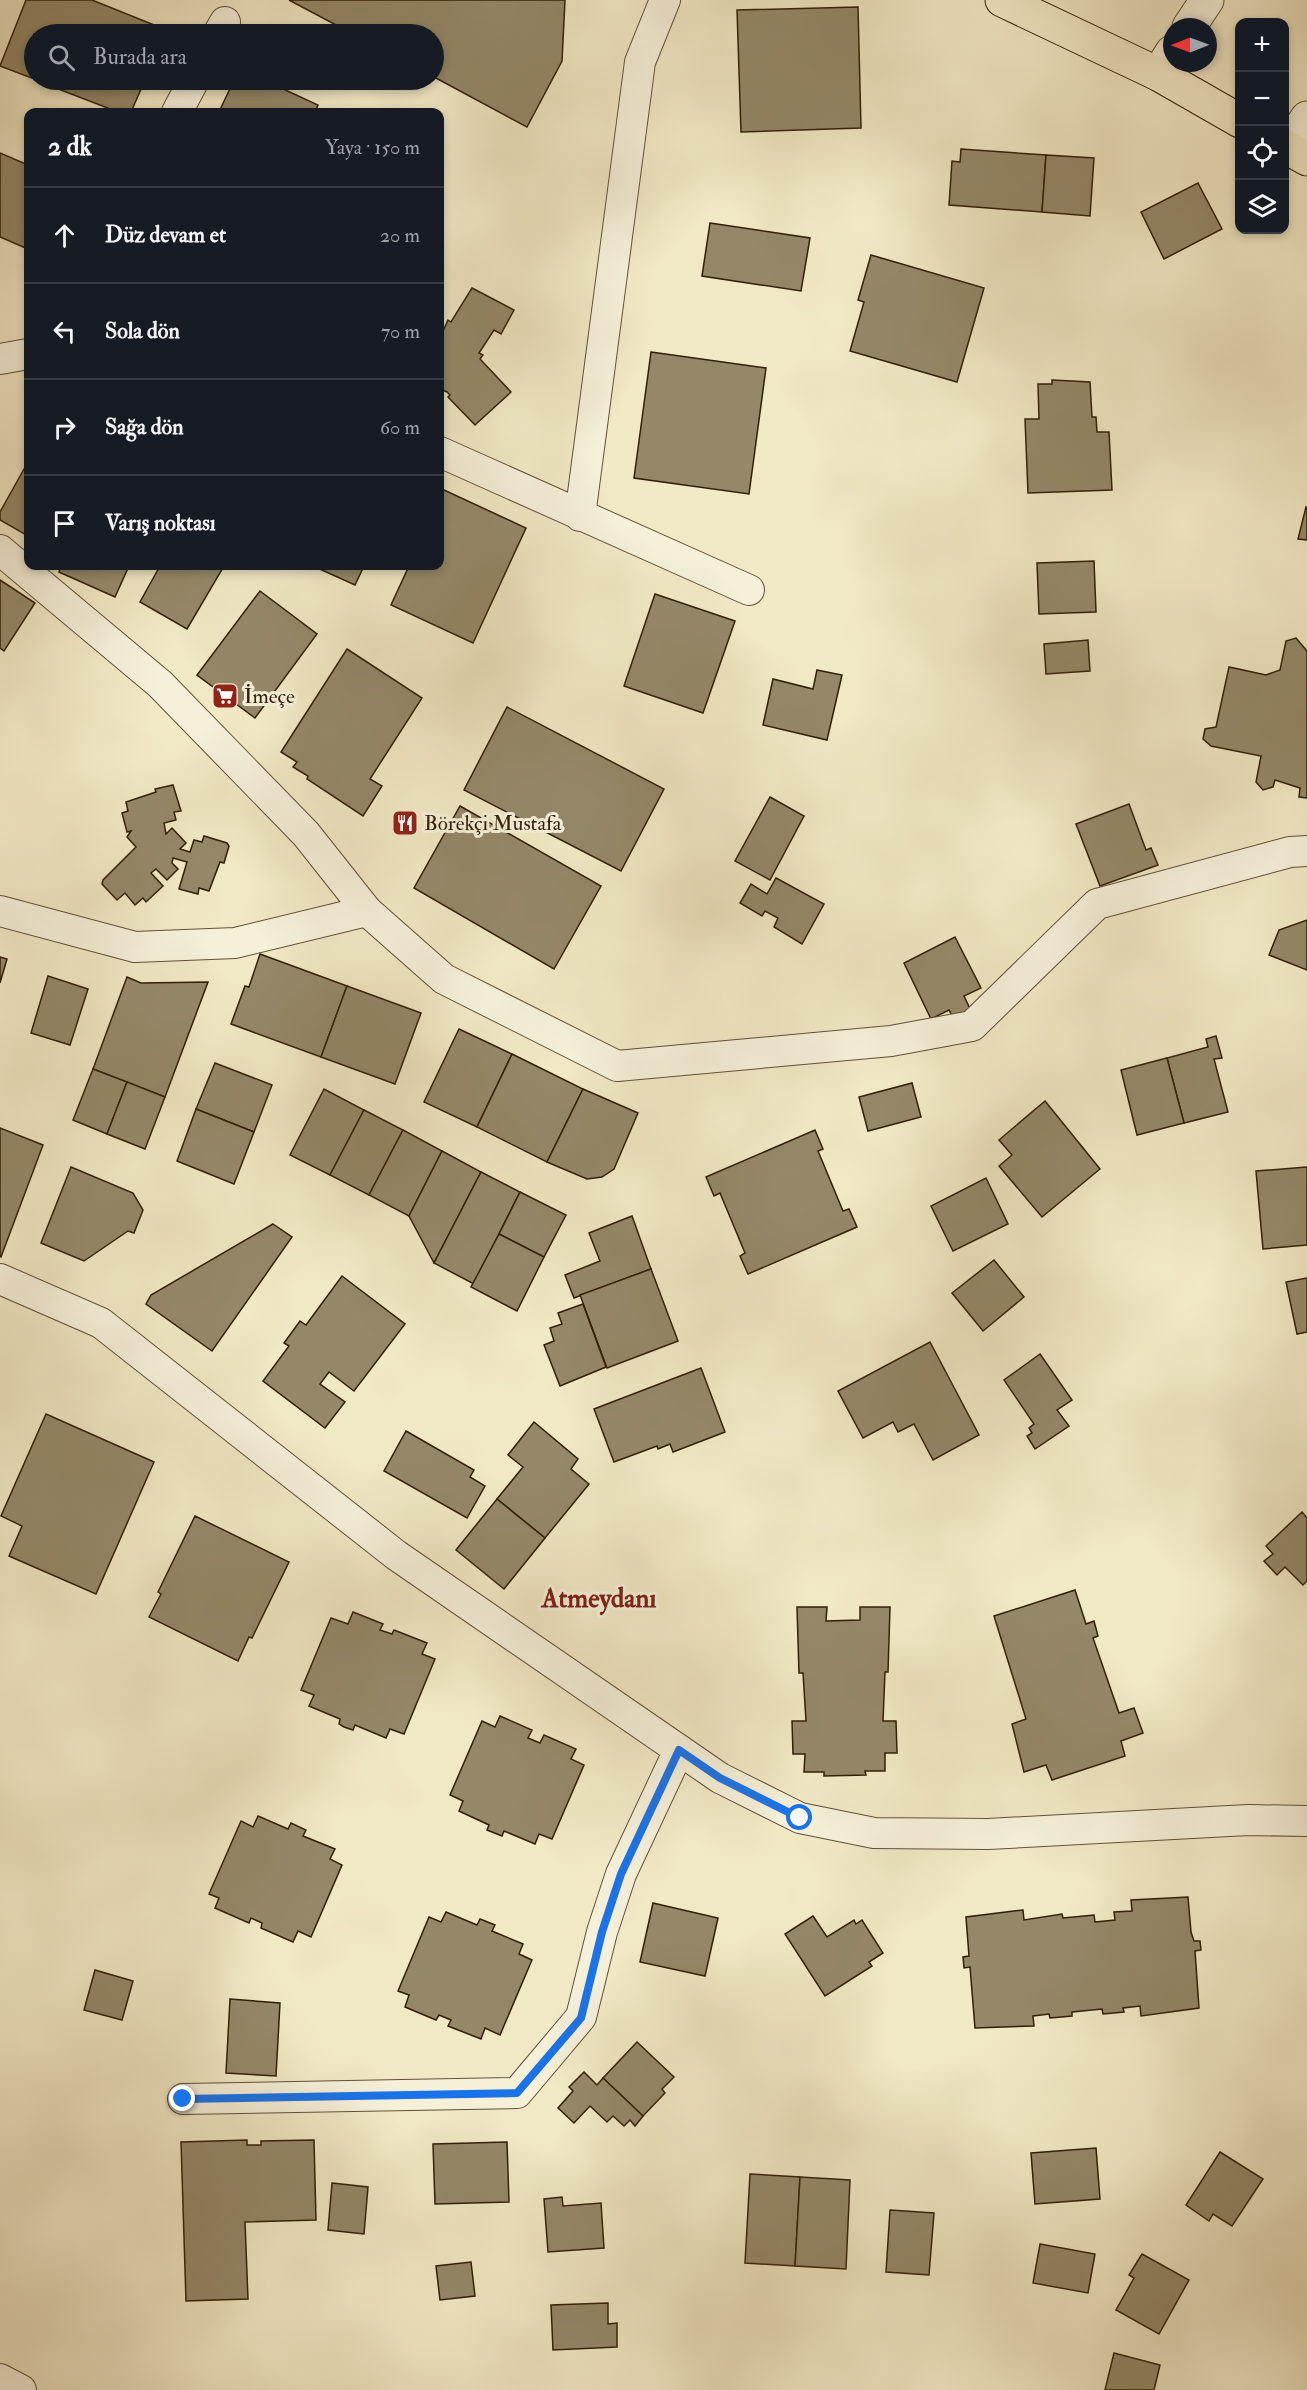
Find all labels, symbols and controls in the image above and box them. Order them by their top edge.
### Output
north arrow [1163,18,1217,72]
map controls [1235,18,1289,234]
button: + [1235,18,1289,72]
search box [24,24,444,90]
icon: search [45,41,78,74]
text: Burada ara [93,43,187,71]
button: − [1235,72,1289,126]
button: locate [1235,126,1289,180]
text: 2 dk [48,131,92,163]
text: Yaya · 150 m [325,135,420,160]
button: layers [1235,180,1289,234]
icon: ahead [48,219,81,252]
text: Düz devam et [105,221,226,249]
text: 20 m [380,223,420,248]
icon: left [48,315,81,348]
text: Sola dön [105,317,180,345]
text: 70 m [381,319,420,344]
icon: right [48,411,81,444]
text: Sağa dön [105,413,184,441]
text: 60 m [380,415,420,440]
icon: arrive [48,507,81,540]
text: Varış noktası [105,509,216,537]
supermarket icon: İmeçe [210,681,240,711]
place label: İmeçe [244,683,295,710]
restaurant icon: Börekçi Mustafa [390,808,420,838]
place label: Börekçi Mustafa [424,810,562,837]
district label: Atmeydanı [540,1582,657,1616]
route start [786,1804,812,1830]
route end [169,2085,195,2111]

